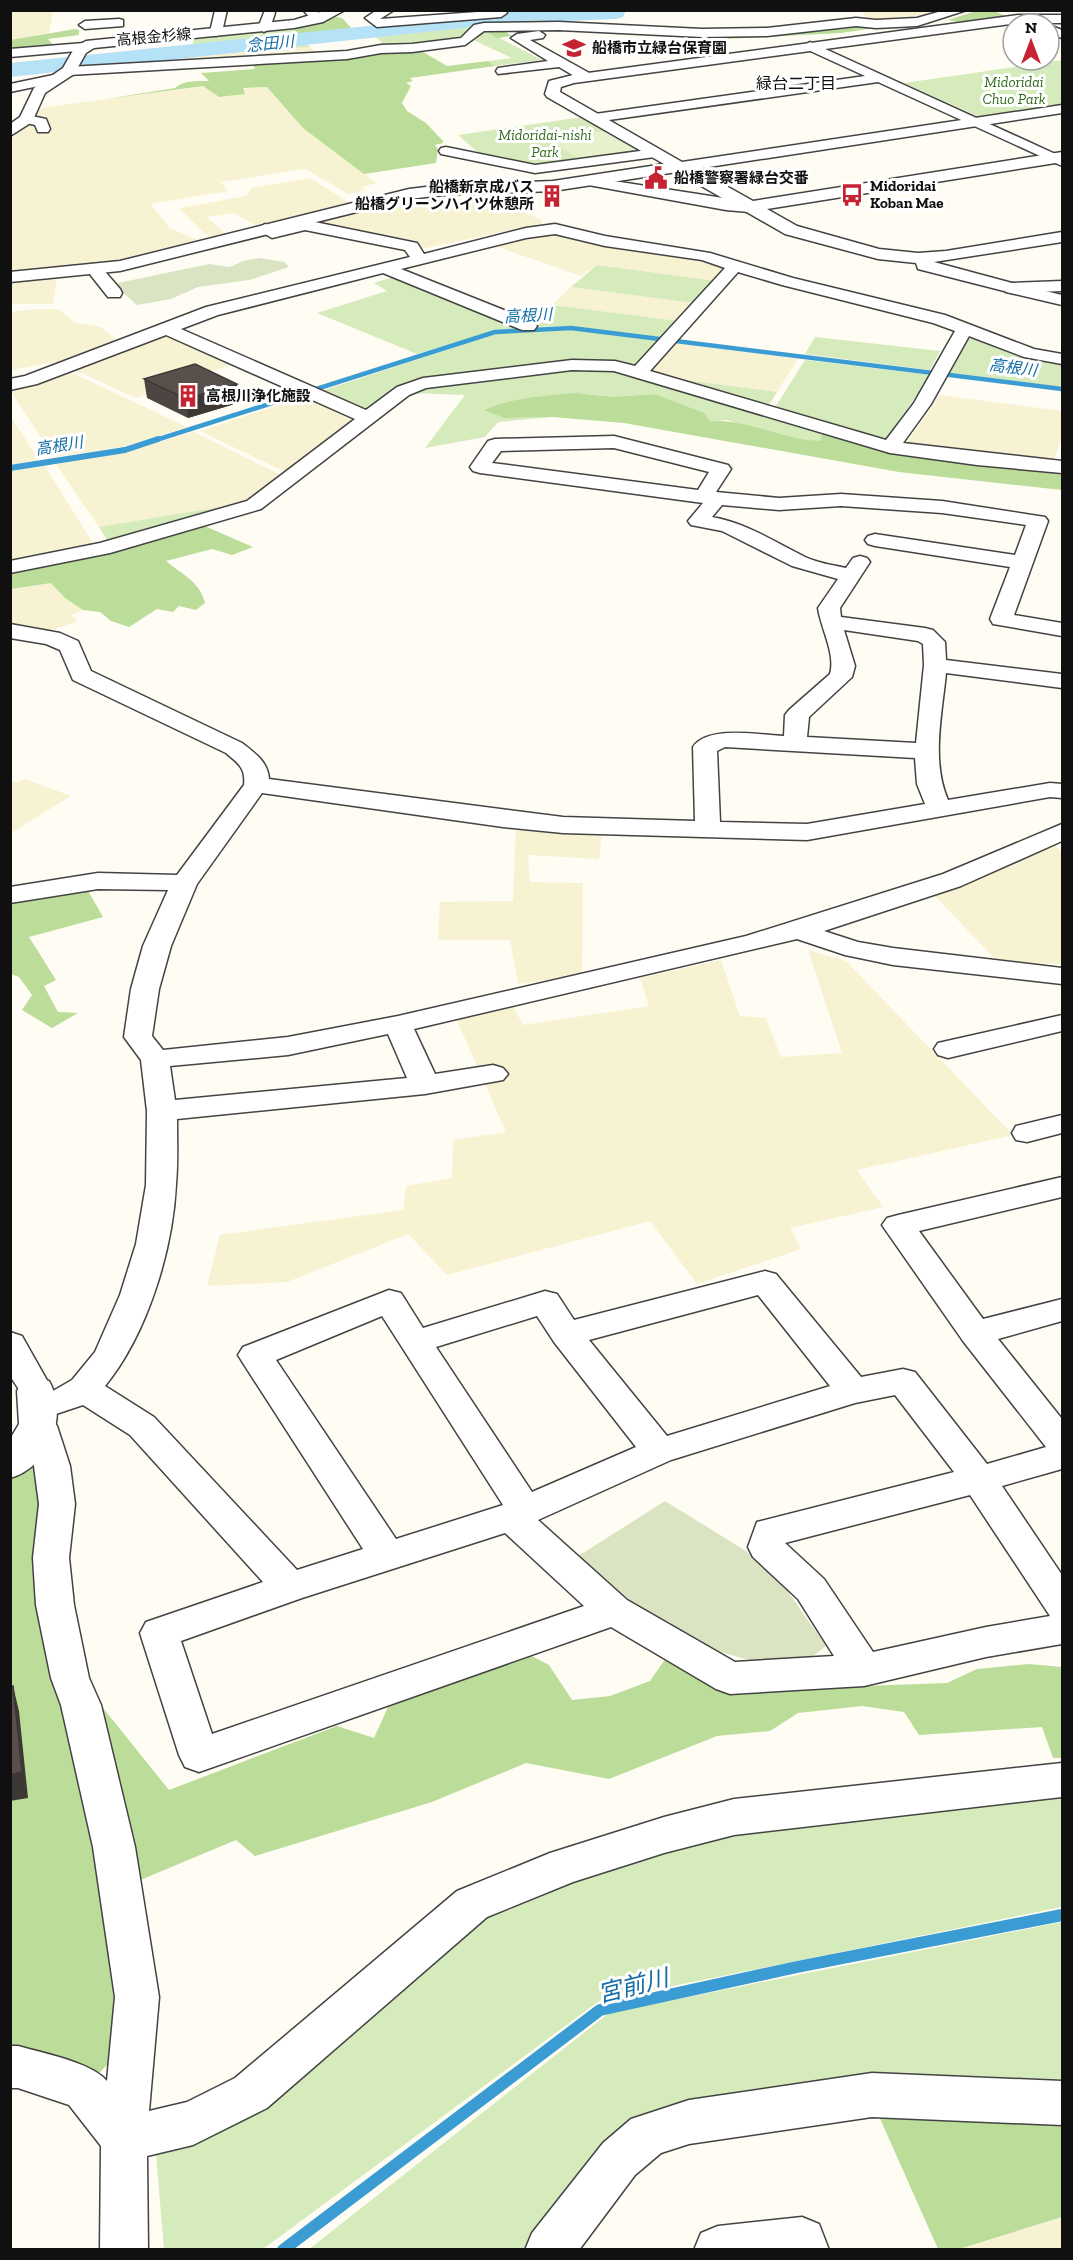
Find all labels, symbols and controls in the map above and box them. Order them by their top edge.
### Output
north arrow [1001,12,1061,72]
text: N [1025,18,1037,37]
street label: 高根金杉線 [116,25,192,49]
water label: 念田川 [245,31,297,55]
school or university icon: 船橋市立緑台保育園 [561,35,587,61]
place label: 船橋市立緑台保育園 [592,39,727,57]
park label: Midoridai Chuo Park [983,73,1046,108]
district label: 緑台二丁目 [756,74,836,93]
park label: Midoridai-nishi Park [498,126,592,161]
public building icon: 船橋警察署緑台交番 [643,165,669,191]
place label: 船橋警察署緑台交番 [674,169,809,187]
place label: Midoridai Koban Mae [870,177,944,212]
place label: 船橋新京成バス 船橋グリーンハイツ休憩所 [355,178,534,213]
bus stop icon: Midoridai Koban Mae [839,182,865,208]
building icon: 船橋新京成バス 船橋グリーンハイツ休憩所 [539,183,565,209]
water label: 高根川 [504,305,554,326]
water label: 高根川 [988,355,1040,380]
building icon: 高根川浄化施設 [175,383,201,409]
place label: 高根川浄化施設 [206,387,311,405]
water label: 高根川 [34,432,86,459]
water label: 宮前川 [594,1962,674,2008]

